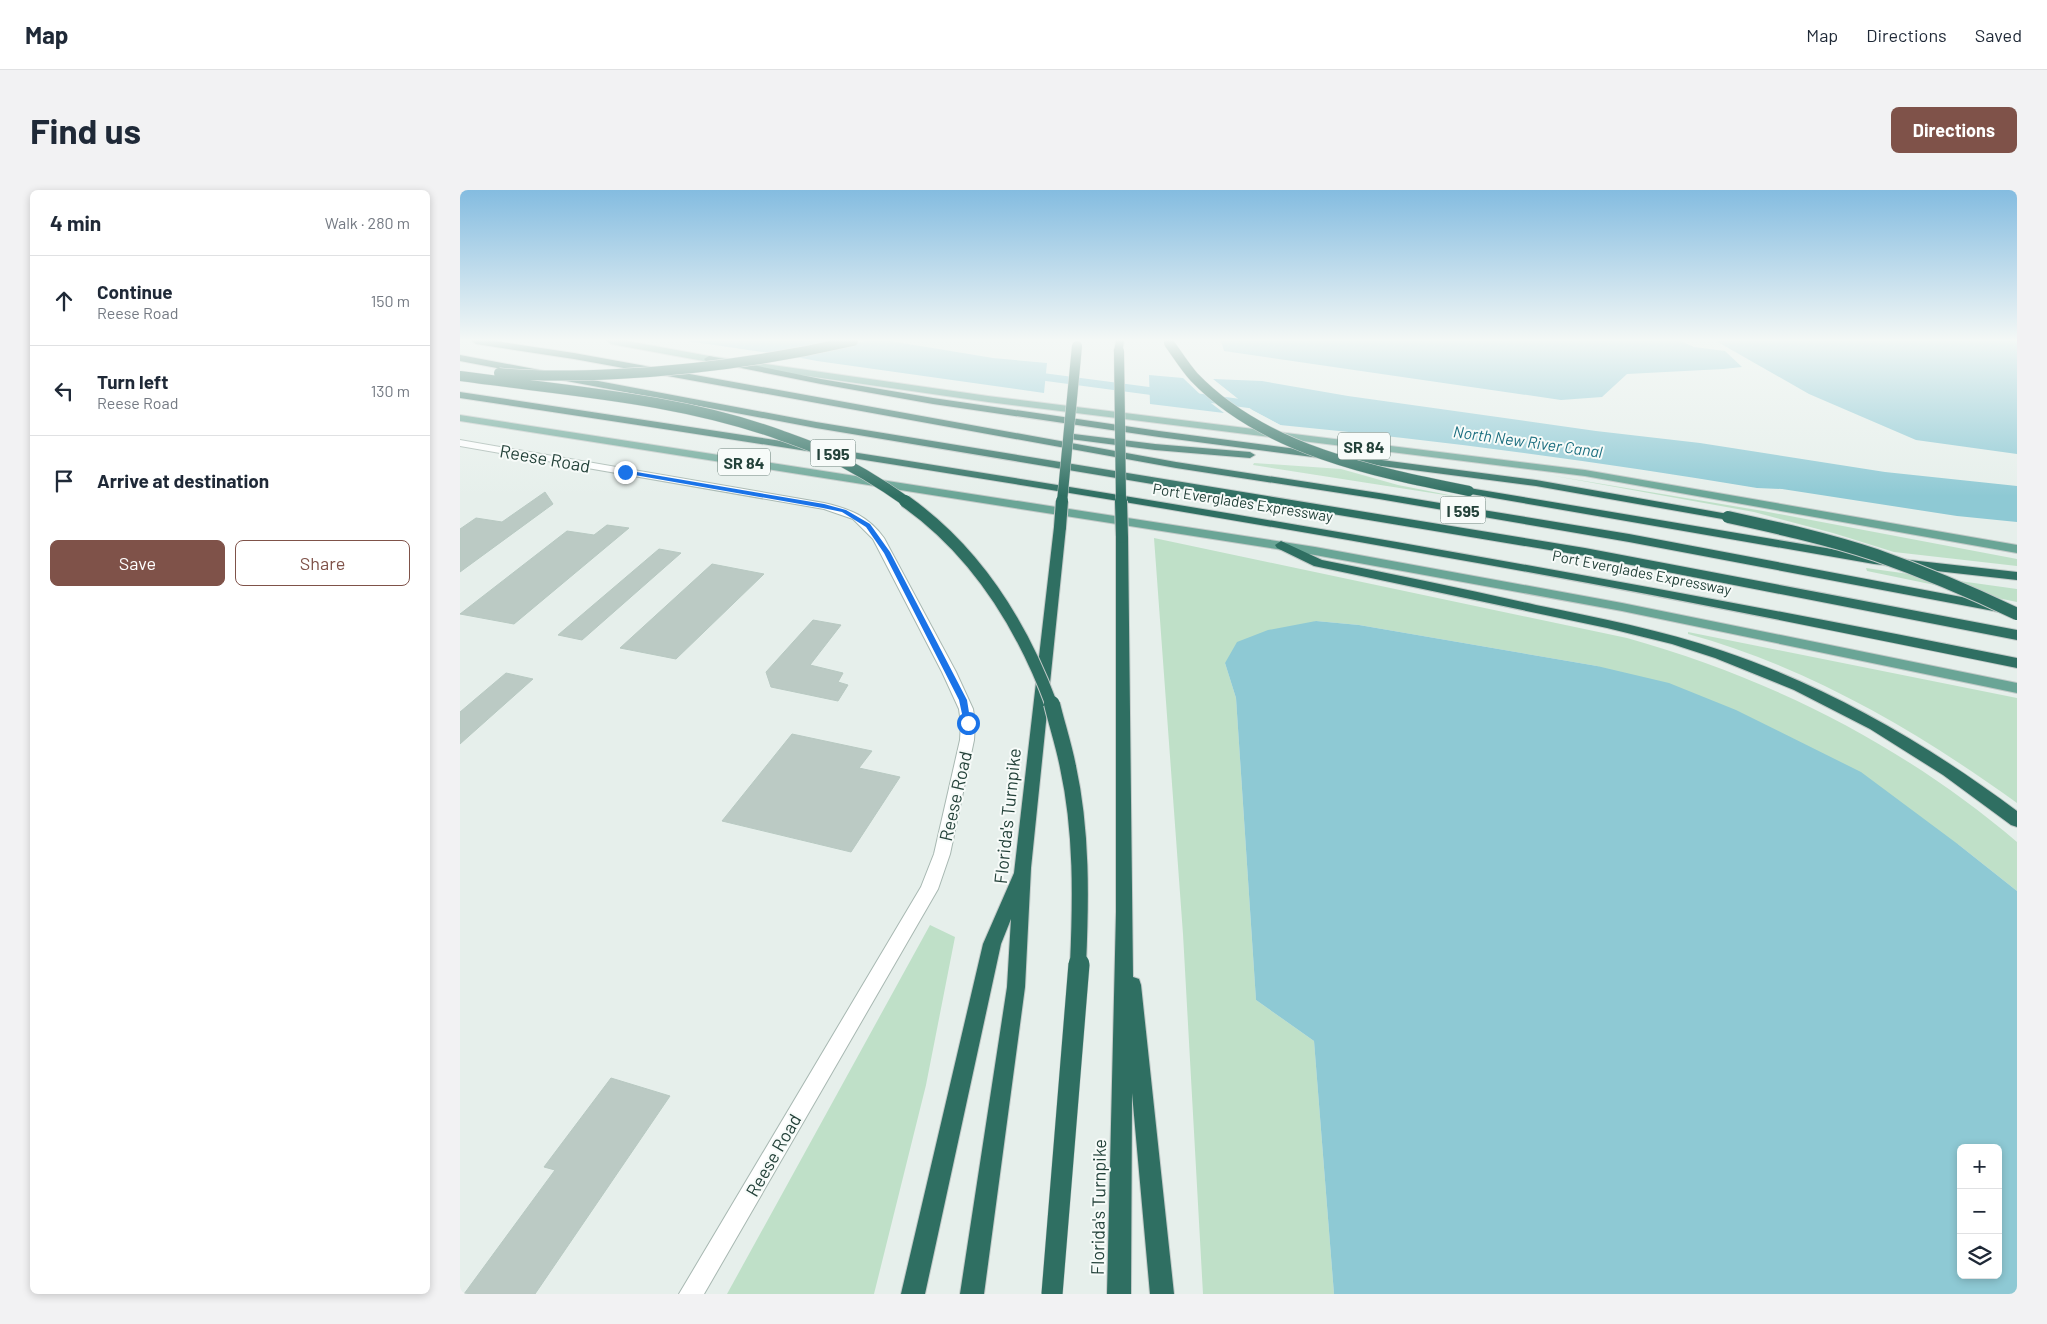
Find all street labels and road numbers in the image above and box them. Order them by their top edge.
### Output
road number: SR 84 [1338,432,1390,460]
street label: Reese Road [498,439,592,477]
road number: I 595 [810,440,856,466]
road number: SR 84 [718,448,770,476]
street label: Port Everglades Expressway [1152,479,1334,525]
road number: I 595 [1440,496,1486,524]
street label: Port Everglades Expressway [1551,546,1733,598]
street label: Florida's Turnpike [989,747,1025,885]
street label: Reese Road [934,749,976,843]
street label: Reese Road [741,1110,805,1200]
street label: Florida's Turnpike [1086,1139,1110,1275]

